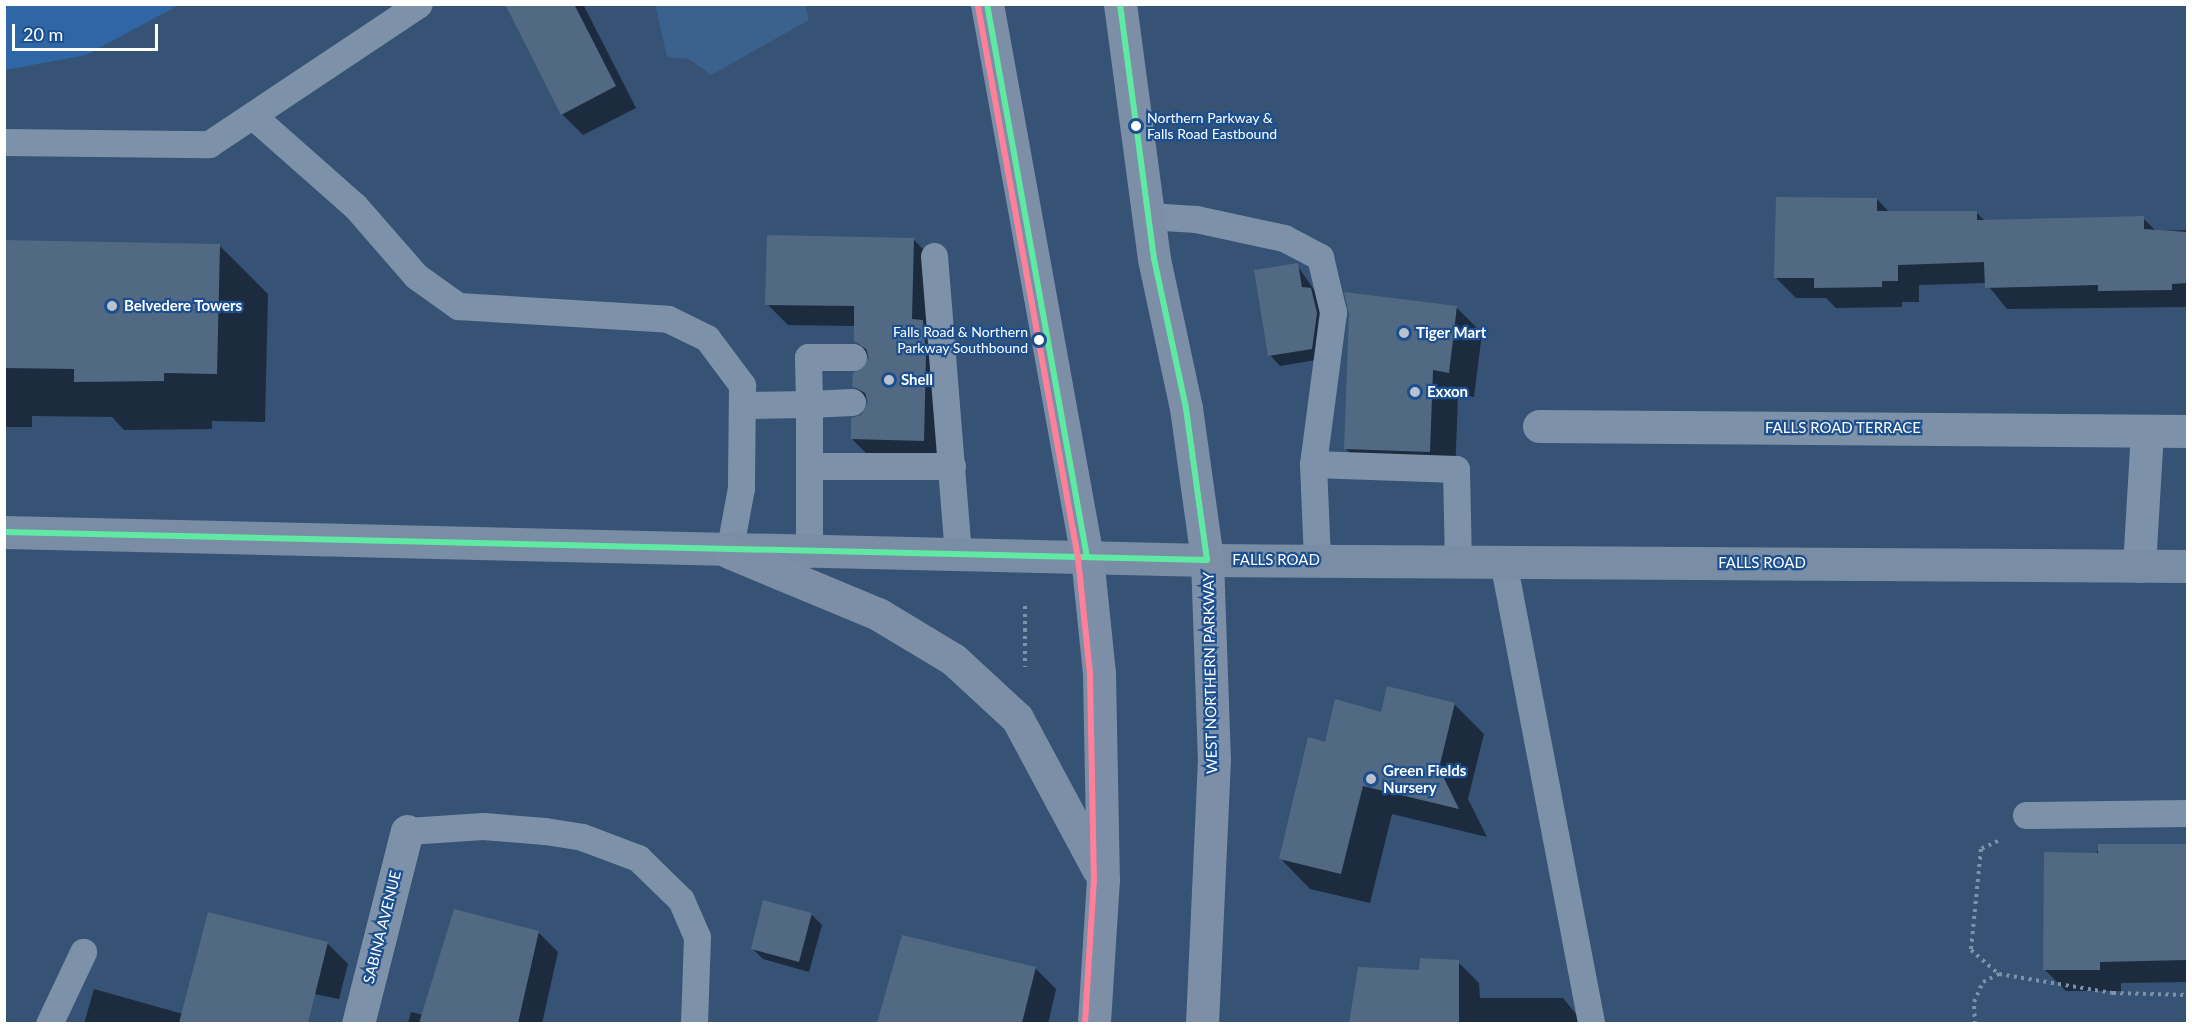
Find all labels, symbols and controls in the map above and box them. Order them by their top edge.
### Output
scale bar [15,12,160,50]
text: 20 m [23,23,63,45]
place label: Northern Parkway & Falls Road Eastbound [1147,110,1277,142]
marker: Northern Parkway & Falls Road Eastbound [1130,120,1142,132]
place label: Belvedere Towers [124,297,243,315]
marker: Belvedere Towers [105,299,119,313]
place label: Falls Road & Northern Parkway Southbound [893,324,1028,356]
place label: Tiger Mart [1416,324,1487,342]
marker: Tiger Mart [1397,326,1411,340]
marker: Falls Road & Northern Parkway Southbound [1033,334,1045,346]
place label: Shell [901,371,933,389]
marker: Shell [882,373,896,387]
place label: Exxon [1427,383,1468,401]
marker: Exxon [1408,385,1422,399]
street label: FALLS ROAD TERRACE [1765,419,1921,437]
street label: FALLS ROAD [1232,551,1320,569]
street label: FALLS ROAD [1718,554,1806,572]
street label: WEST NORTHERN PARKWAY [1199,572,1221,774]
place label: Green Fields Nursery [1383,761,1466,796]
marker: Green Fields Nursery [1364,772,1378,786]
street label: SABINA AVENUE [359,868,405,986]

